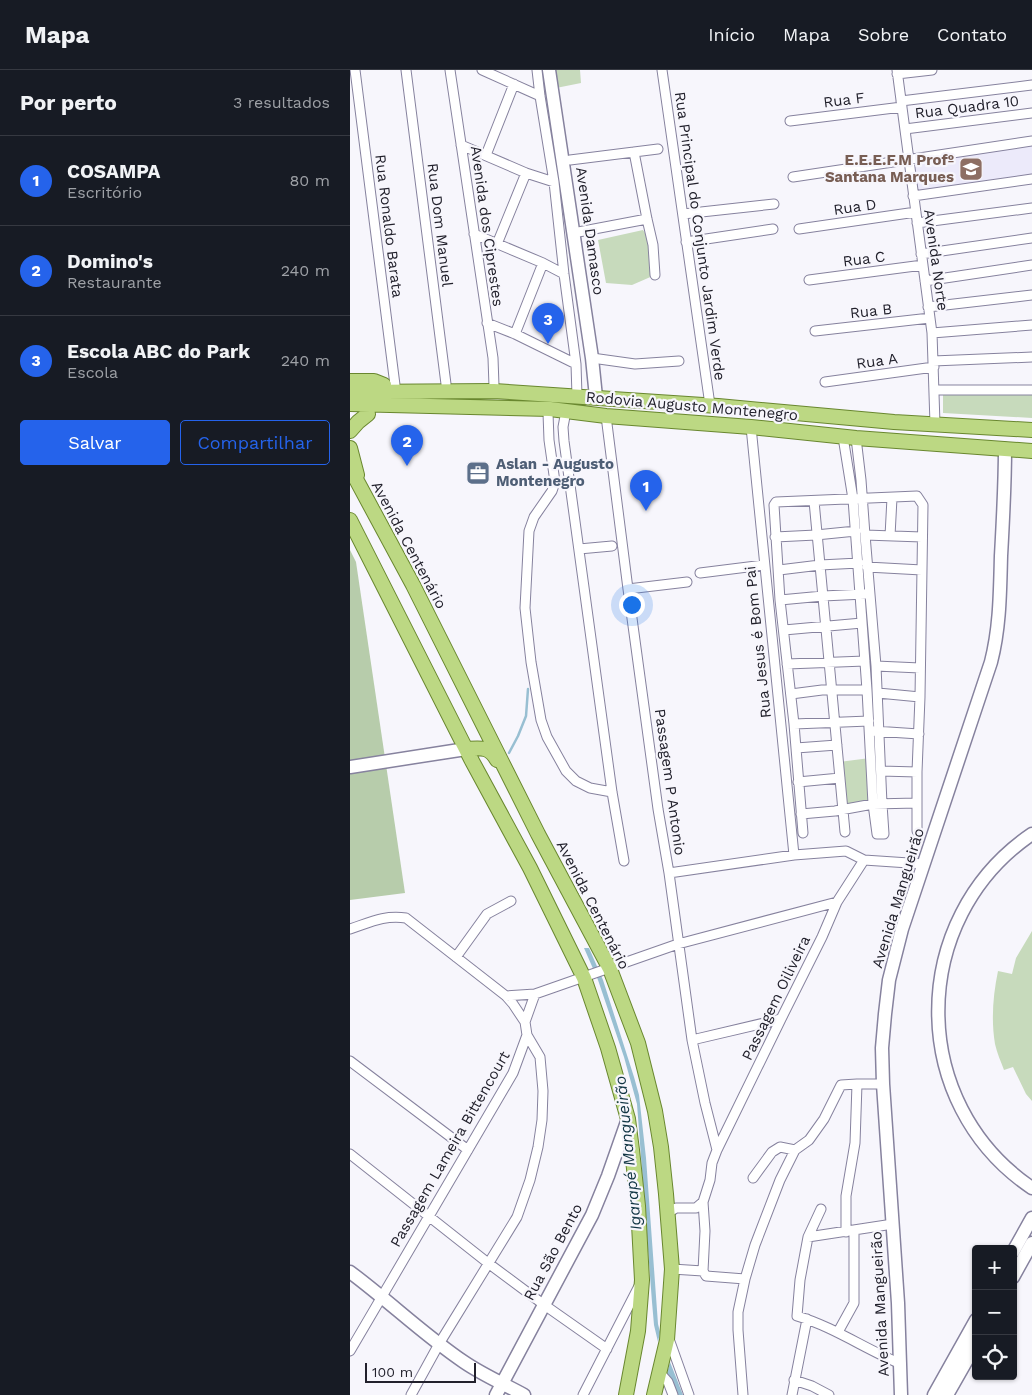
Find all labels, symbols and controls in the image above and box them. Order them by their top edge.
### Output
text: Mapa [25,21,90,49]
text: Início [708,24,755,45]
text: Mapa [783,24,830,45]
text: Sobre [858,24,909,45]
text: Contato [937,24,1007,45]
street label: Rua F [822,89,866,111]
text: Por perto [20,90,117,115]
street label: Rua Principal do Conjunto Jardim Verde [671,90,729,382]
street label: Rua Quadra 10 [914,92,1020,122]
text: 3 resultados [233,93,330,112]
street label: Avenida dos Ciprestes [467,144,507,308]
place label: E.E.E.F.M Profº Santana Marques [825,151,954,186]
street label: Rua Ronaldo Barata [371,153,407,299]
school or university icon: E.E.E.F.M Profº Santana Marques [958,156,984,182]
text: COSAMPA [67,160,160,183]
street label: Rua Dom Manuel [423,162,457,288]
street label: Avenida Damasco [572,166,608,296]
text: 1 [33,171,39,190]
text: 80 m [289,171,330,190]
text: Escritório [67,183,142,202]
street label: Rua D [832,195,878,219]
street label: Avenida Norte [920,208,952,312]
street label: Rua C [842,247,886,271]
text: Domino's [67,250,153,273]
text: 2 [31,261,41,280]
text: 240 m [281,261,330,280]
text: Restaurante [67,273,162,292]
street label: Rua B [849,300,893,322]
pin: 3 [532,303,564,344]
text: Escola ABC do Park [67,340,250,363]
street label: Rua A [855,349,899,373]
text: 3 [31,351,41,370]
text: 240 m [281,351,330,370]
text: Escola [67,363,118,382]
street label: Rodovia Augusto Montenegro [585,388,799,424]
button: Salvar [20,420,170,465]
button: Compartilhar [180,420,330,465]
pin: 2 [391,425,423,466]
place label: Aslan - Augusto Montenegro [496,455,614,490]
office icon: Aslan - Augusto Montenegro [465,460,491,486]
pin: 1 [630,470,662,511]
street label: Avenida Centenário [368,478,450,612]
street label: Rua Jesus é Bom Pai [741,565,775,719]
your location [619,592,645,618]
street label: Passagem P Antonio [651,707,689,857]
street label: Avenida Mangueirão [868,826,928,970]
street label: Avenida Centenário [553,838,633,972]
street label: Passagem Oiliveira [738,932,814,1063]
street label: Passagem Lameira Bittencourt [386,1047,514,1250]
water label: Igarapé Mangueirão [610,1075,646,1231]
street label: Rua São Bento [520,1200,586,1304]
street label: Avenida Mangueirão [867,1231,893,1377]
map controls [972,1245,1017,1380]
button: + [972,1245,1017,1290]
button: − [972,1290,1017,1335]
button: locate [972,1335,1017,1380]
scale bar [365,1360,476,1383]
text: 100 m [372,1364,413,1380]

